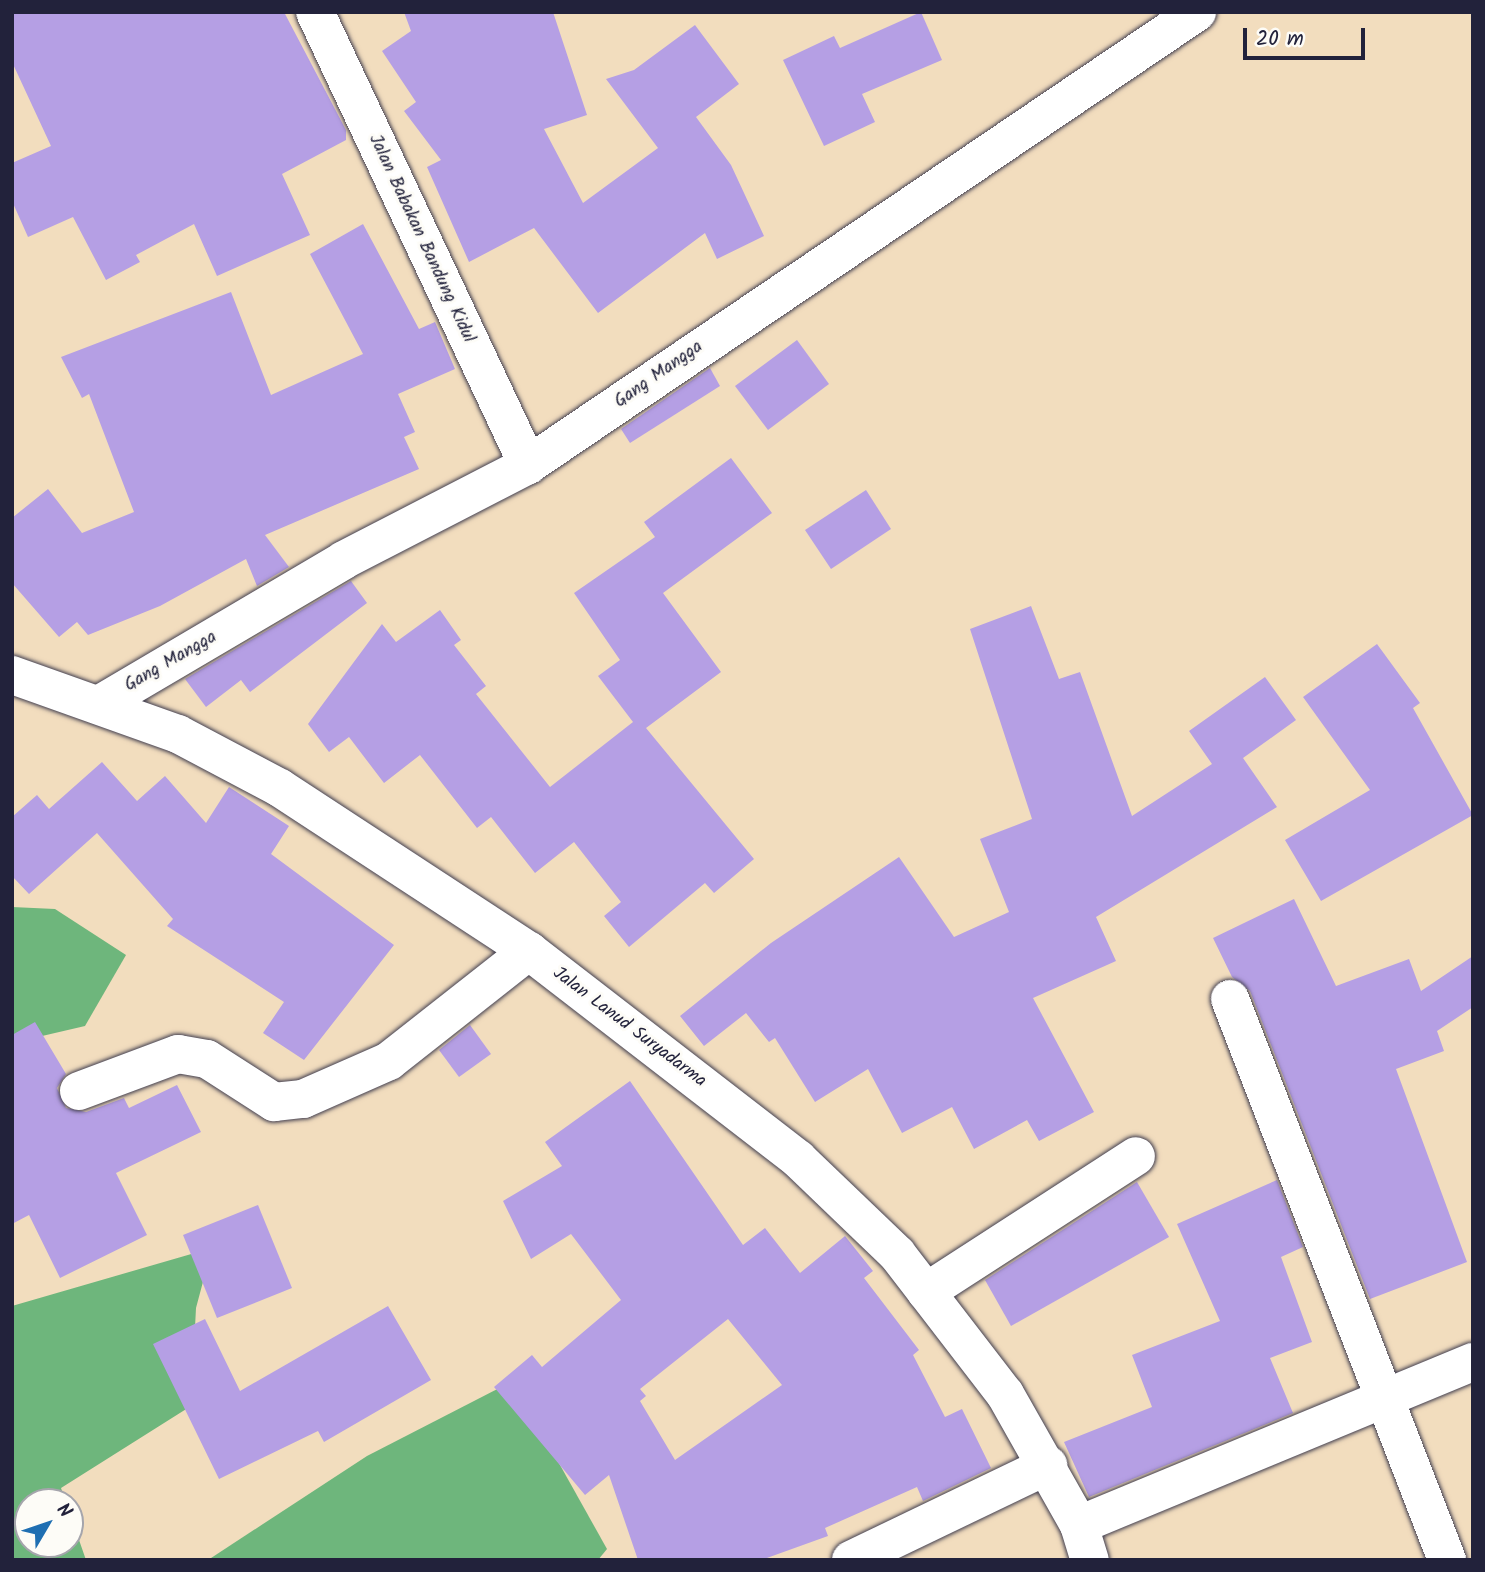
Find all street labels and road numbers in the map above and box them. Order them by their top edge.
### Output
street label: Jalan Babakan Bandung Kidul [363,131,479,347]
street label: Gang Mangga [611,337,707,413]
street label: Gang Mangga [121,627,221,697]
street label: Jalan Lanud Suryadarma [548,963,710,1093]

